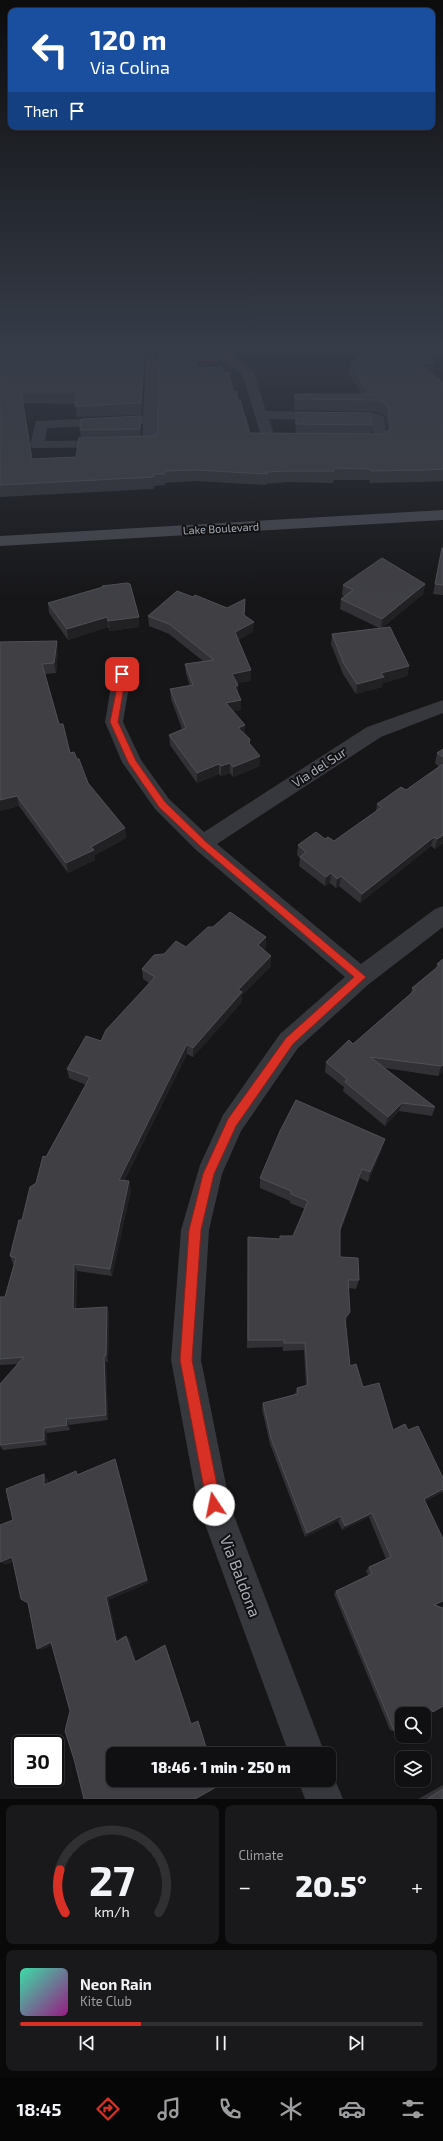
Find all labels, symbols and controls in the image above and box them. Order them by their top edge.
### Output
text: 120 m [90,22,167,56]
icon: left [24,24,76,76]
text: Via Colina [90,56,170,78]
icon: arrive [66,100,88,122]
text: Then [24,102,58,120]
street label: Lake Boulevard [183,520,259,536]
pin [105,657,139,691]
icon: arrive [111,663,133,685]
street label: Via del Sur [289,743,349,791]
position arrow [193,1484,235,1526]
street label: Via Baldona [217,1533,265,1619]
map controls [395,1707,431,1787]
button: search [395,1707,431,1743]
speed limit sign: 30 [12,1735,64,1787]
button: layers [395,1751,431,1787]
text: 18:46 · 1 min · 250 m [151,1758,291,1776]
text: Climate [239,1847,283,1863]
text: 27 [89,1853,135,1903]
text: 20.5° [295,1867,367,1903]
text: − [239,1873,251,1899]
text: + [411,1873,423,1899]
text: km/h [95,1902,130,1919]
text: Neon Rain [80,1975,152,1993]
text: Kite Club [80,1993,132,2009]
icon: previous [76,2032,98,2054]
icon: pause [210,2032,232,2054]
icon: next [345,2032,367,2054]
icon: directions [94,2095,122,2123]
icon: music [155,2095,183,2123]
icon: phone [216,2095,244,2123]
icon: climate [277,2095,305,2123]
icon: car [338,2095,366,2123]
icon: filters [399,2095,427,2123]
text: 18:45 [16,2098,61,2120]

